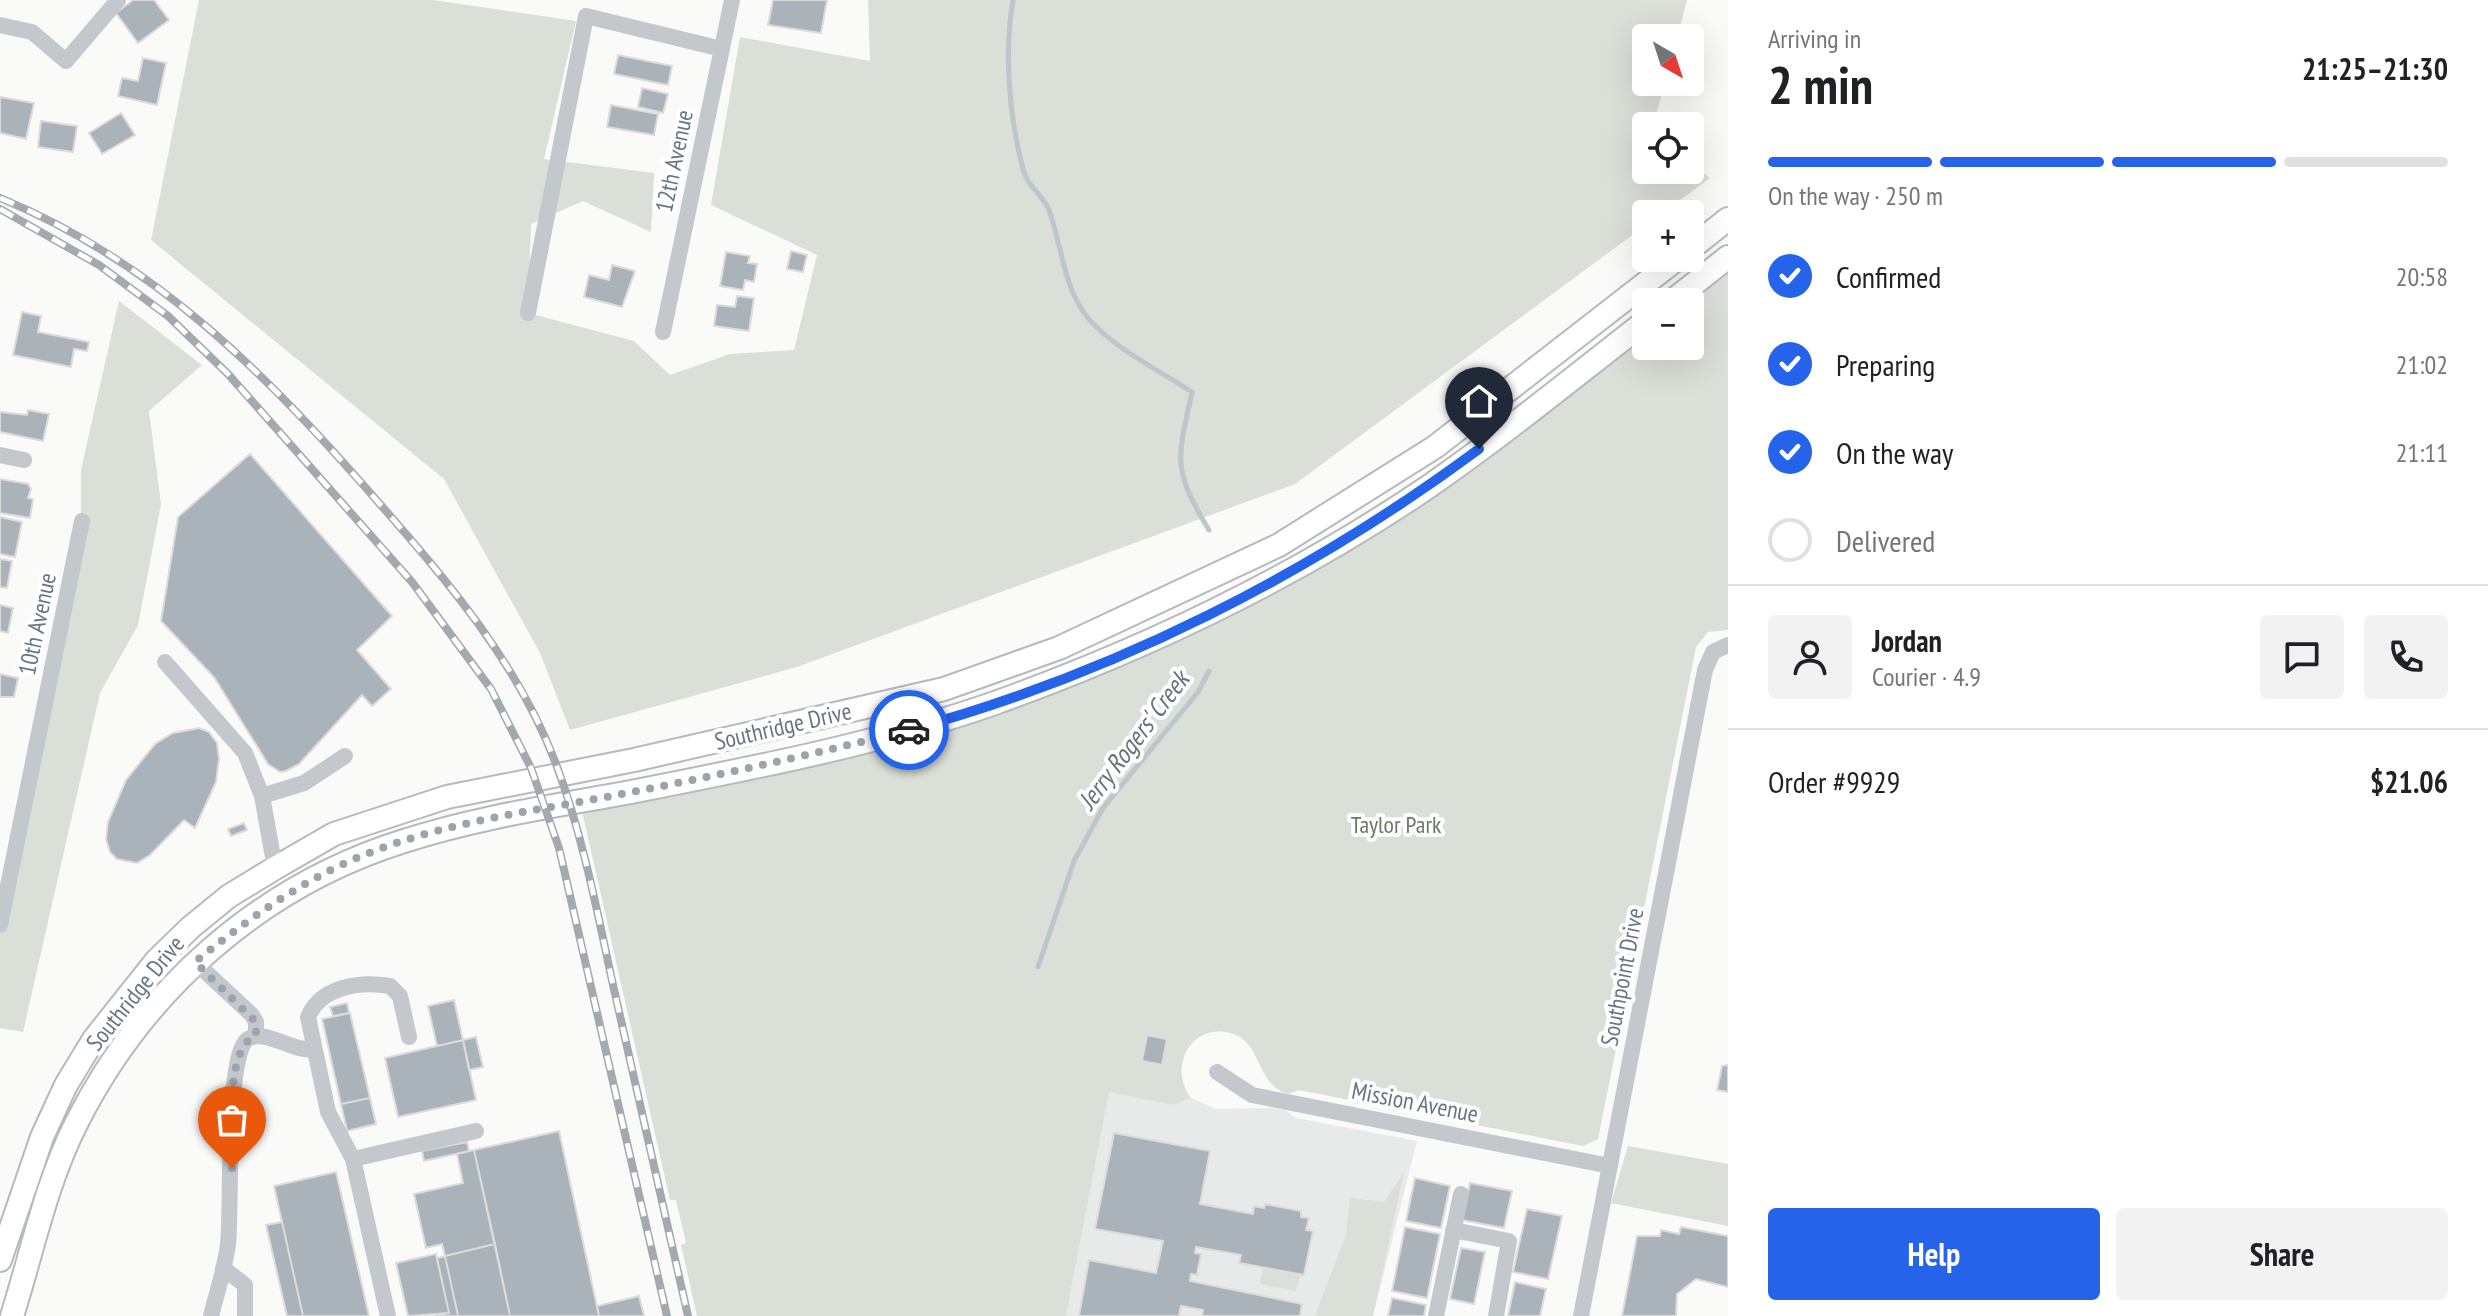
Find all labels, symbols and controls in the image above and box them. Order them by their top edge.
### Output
text: Arriving in [1768,22,1861,55]
north arrow [1632,24,1704,96]
map controls [1632,24,1704,360]
text: 21:25–21:30 [2302,49,2448,88]
text: 2 min [1768,51,1873,118]
street label: 12th Avenue [648,107,700,215]
button: locate [1632,112,1704,184]
text: On the way · 250 m [1768,179,1943,212]
button: + [1632,200,1704,272]
icon: check [1768,254,1812,298]
text: Confirmed [1836,257,1941,296]
text: 20:58 [2396,260,2448,293]
button: − [1632,288,1704,360]
icon: check [1768,342,1812,386]
text: Preparing [1836,345,1935,384]
text: 21:02 [2396,348,2448,381]
pin [1445,367,1513,449]
icon: home [1457,379,1501,423]
icon: check [1768,430,1812,474]
text: On the way [1836,433,1953,472]
text: 21:11 [2396,436,2448,469]
text: Delivered [1836,521,1935,560]
street label: 10th Avenue [11,570,63,678]
button: person [1768,615,1852,699]
button: chat [2260,615,2344,699]
button: phone [2364,615,2448,699]
text: Jordan [1872,621,1942,660]
text: Courier · 4.9 [1872,660,1981,693]
water label: Jerry Rogers' Creek [1070,662,1198,817]
courier [869,690,949,770]
street label: Southridge Drive [712,695,854,757]
icon: car [887,708,931,752]
text: Order #9929 [1768,762,1900,801]
text: $21.06 [2370,762,2448,801]
park label: Taylor Park [1351,809,1442,840]
street label: Southpoint Drive [1593,905,1651,1049]
street label: Southridge Drive [79,929,191,1057]
street label: Mission Avenue [1349,1075,1481,1129]
pin [198,1086,266,1168]
icon: bag [210,1098,254,1142]
button: Help [1768,1208,2100,1300]
button: Share [2116,1208,2448,1300]

